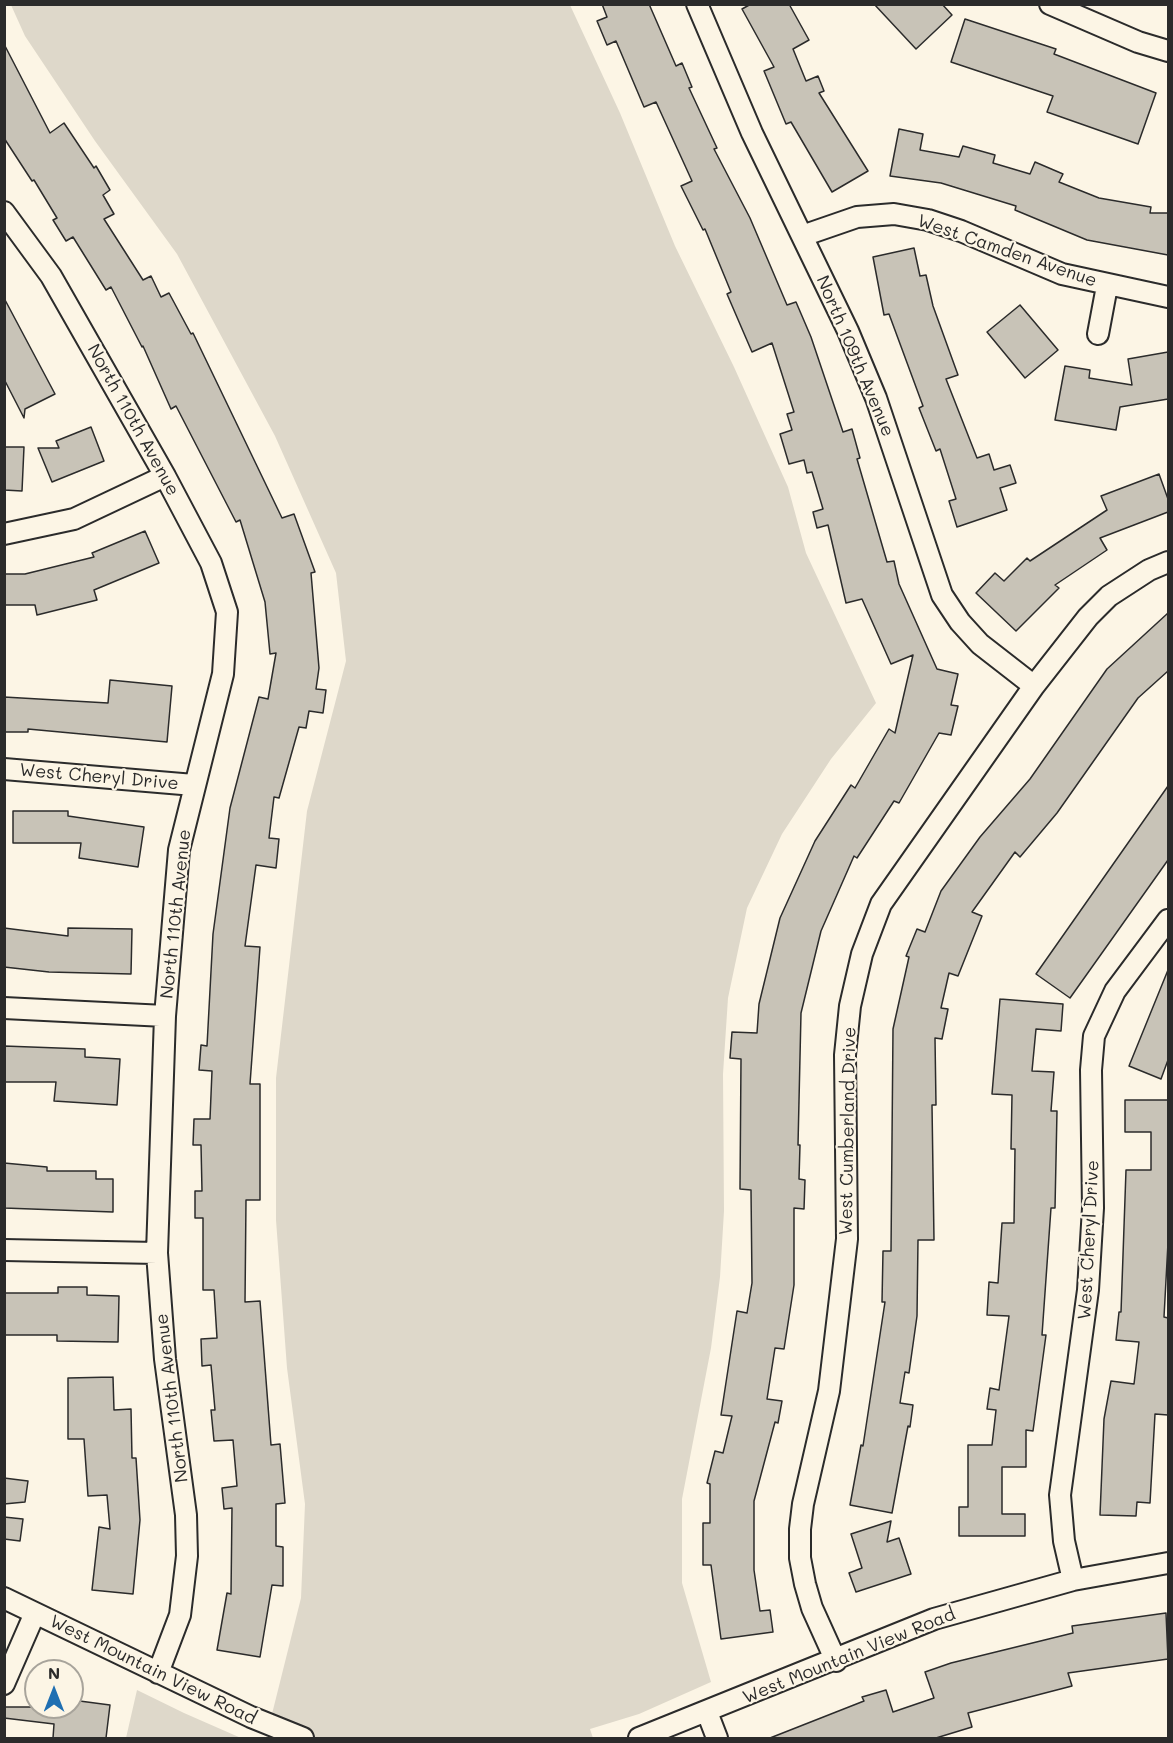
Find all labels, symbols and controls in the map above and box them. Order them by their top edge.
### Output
street label: West Camden Avenue [914,210,1100,292]
street label: North 109th Avenue [811,272,899,440]
street label: North 110th Avenue [82,340,184,500]
street label: West Cheryl Drive [18,759,180,795]
street label: North 110th Avenue [156,828,196,1000]
street label: West Cumberland Drive [835,1027,861,1235]
street label: West Cheryl Drive [1074,1160,1104,1320]
street label: North 110th Avenue [151,1312,193,1484]
street label: West Mountain View Road [740,1603,958,1709]
street label: West Mountain View Road [46,1610,260,1730]
north arrow [24,1659,84,1719]
text: N [48,1662,60,1683]

